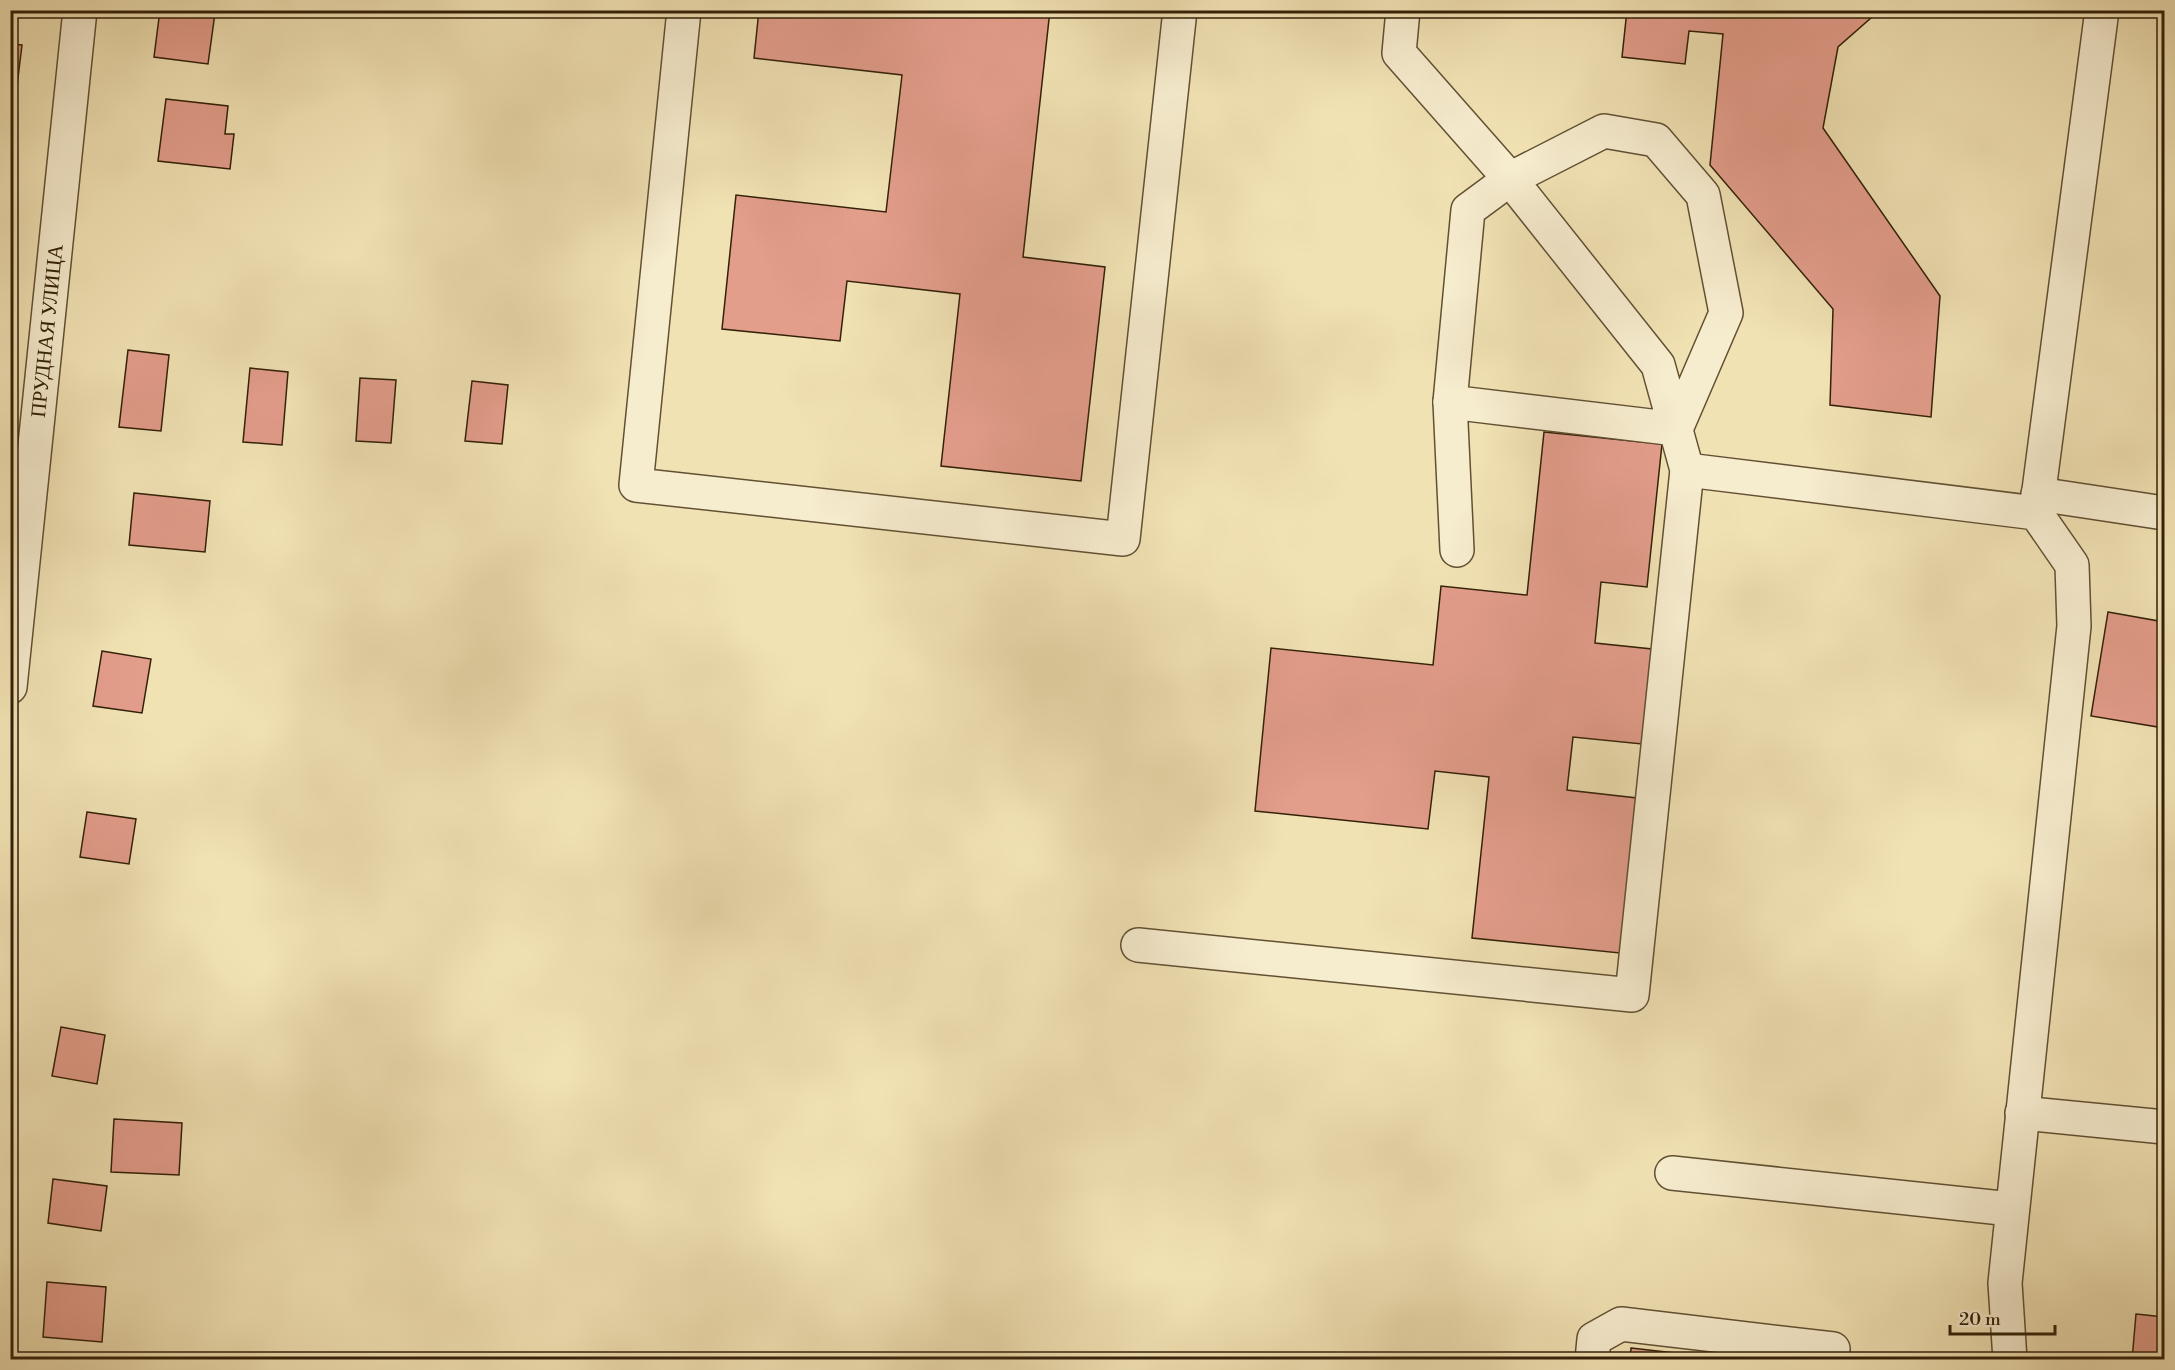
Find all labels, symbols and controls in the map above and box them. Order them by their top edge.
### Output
street label: ПРУДНАЯ УЛИЦА [26,242,70,419]
scale bar [1950,1298,2055,1336]
text: 20 m [1959,1308,2001,1331]

